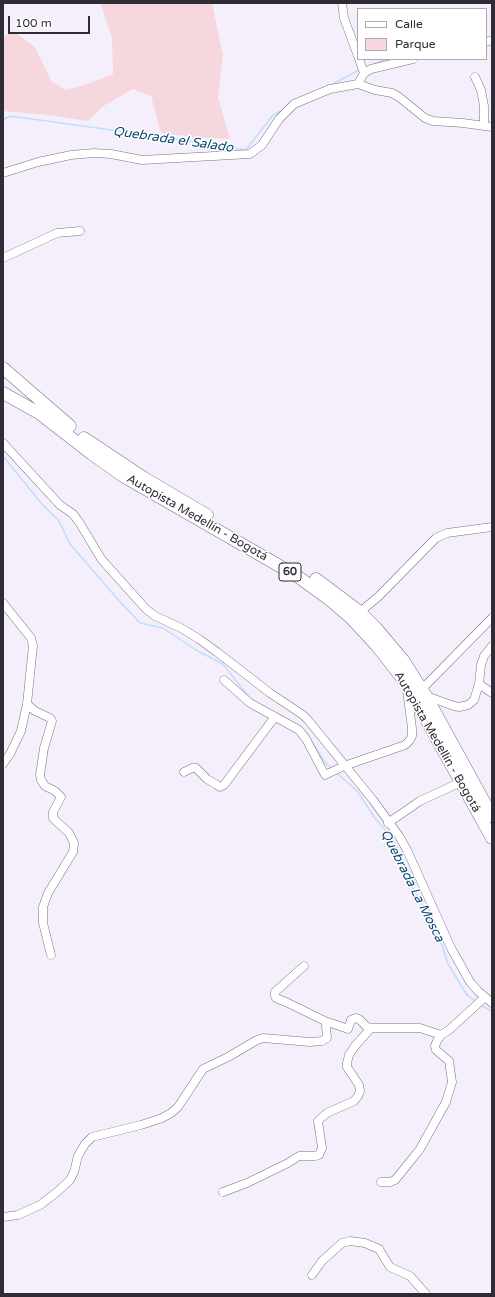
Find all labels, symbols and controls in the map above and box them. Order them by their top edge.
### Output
scale bar [10,8,92,34]
legend [357,8,487,60]
text: 100 m [15,16,52,30]
text: Calle [395,17,423,31]
text: Parque [395,37,436,51]
water label: Quebrada el Salado [112,124,234,156]
street label: Autopista Medellín - Bogotá [124,472,270,564]
road number: 60 [279,563,301,581]
street label: Autopista Medellín - Bogotá [391,669,483,815]
water label: Quebrada La Mosca [377,827,447,945]

